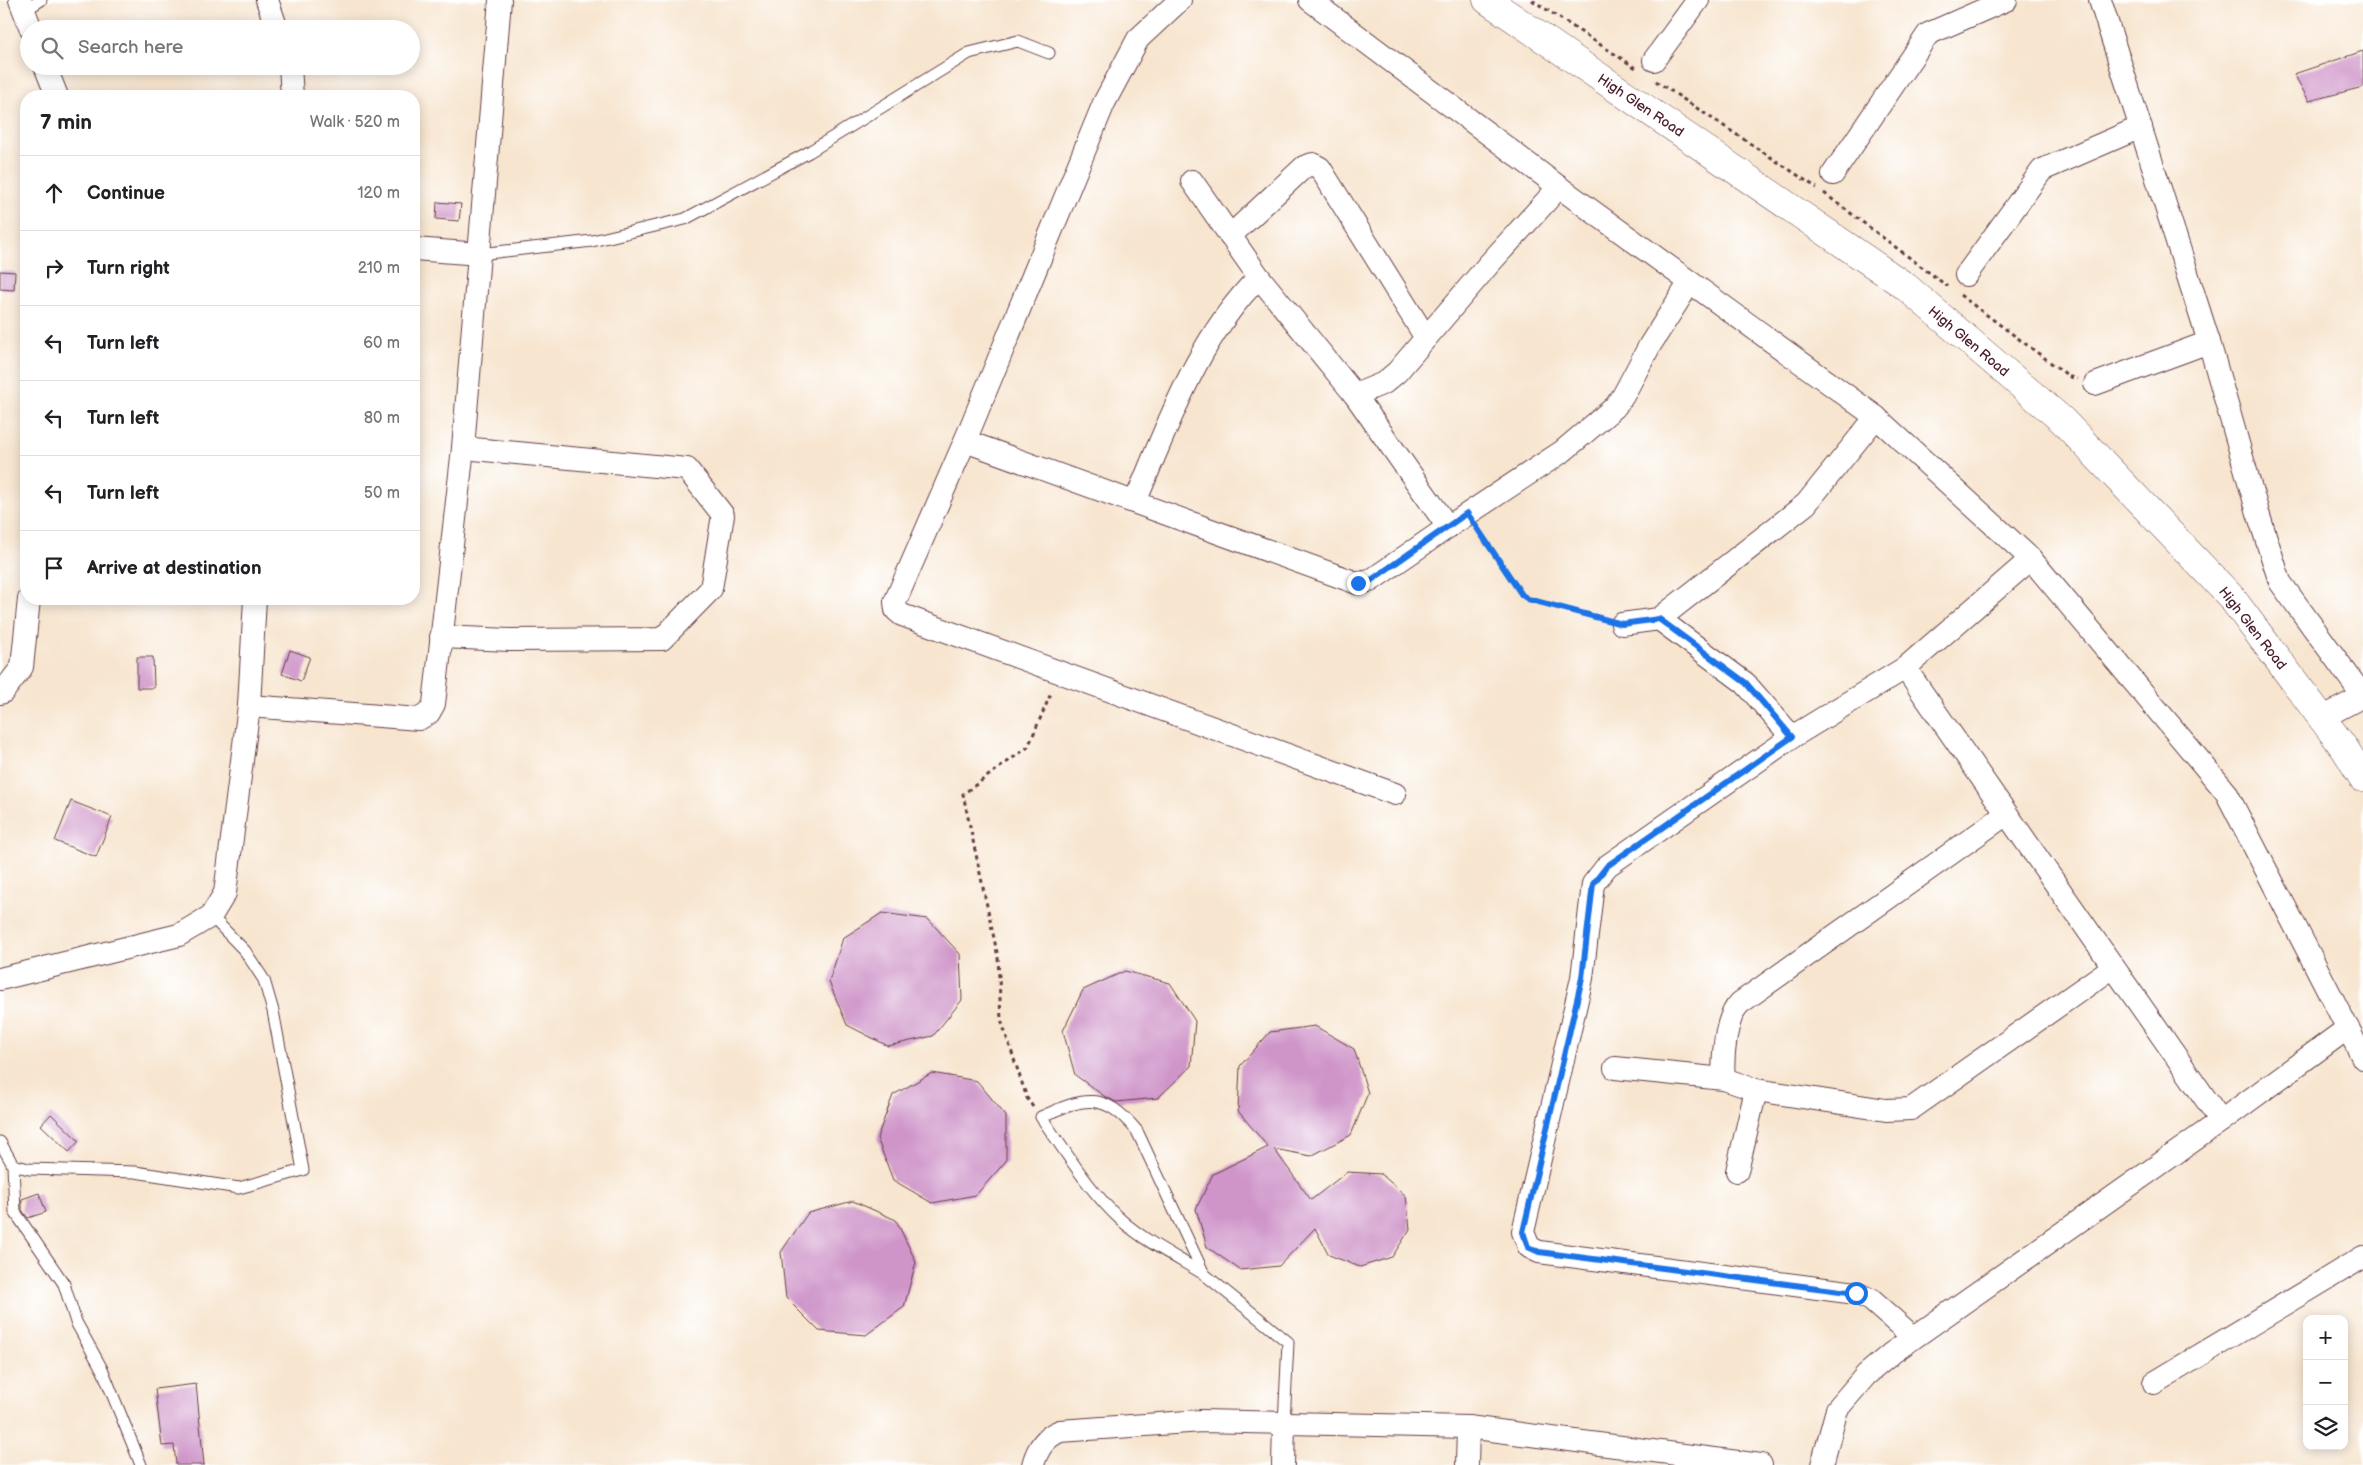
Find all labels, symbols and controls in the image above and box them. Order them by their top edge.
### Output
search box [20,20,420,75]
icon: search [38,34,66,62]
text: Search here [78,36,183,59]
street label: High Glen Road [1594,70,1687,141]
text: 7 min [40,110,92,135]
text: Walk · 520 m [310,113,400,132]
icon: ahead [40,179,68,207]
text: Continue [87,182,165,205]
text: 120 m [357,184,400,203]
icon: right [40,254,68,282]
text: Turn right [87,257,170,280]
text: 210 m [358,259,400,278]
street label: High Glen Road [1925,303,2013,380]
icon: left [40,329,68,357]
text: Turn left [87,332,159,355]
text: 60 m [363,334,400,353]
icon: left [40,404,68,432]
text: Turn left [87,407,159,430]
text: 80 m [364,409,400,428]
icon: left [40,479,68,507]
text: Turn left [87,482,159,505]
text: 50 m [364,484,400,503]
icon: arrive [40,554,68,582]
text: Arrive at destination [87,557,262,580]
route end [1347,572,1370,595]
street label: High Glen Road [2215,583,2290,673]
route start [1845,1282,1868,1305]
map controls [2303,1315,2348,1450]
button: + [2303,1315,2348,1360]
button: − [2303,1360,2348,1405]
button: layers [2303,1405,2348,1450]

